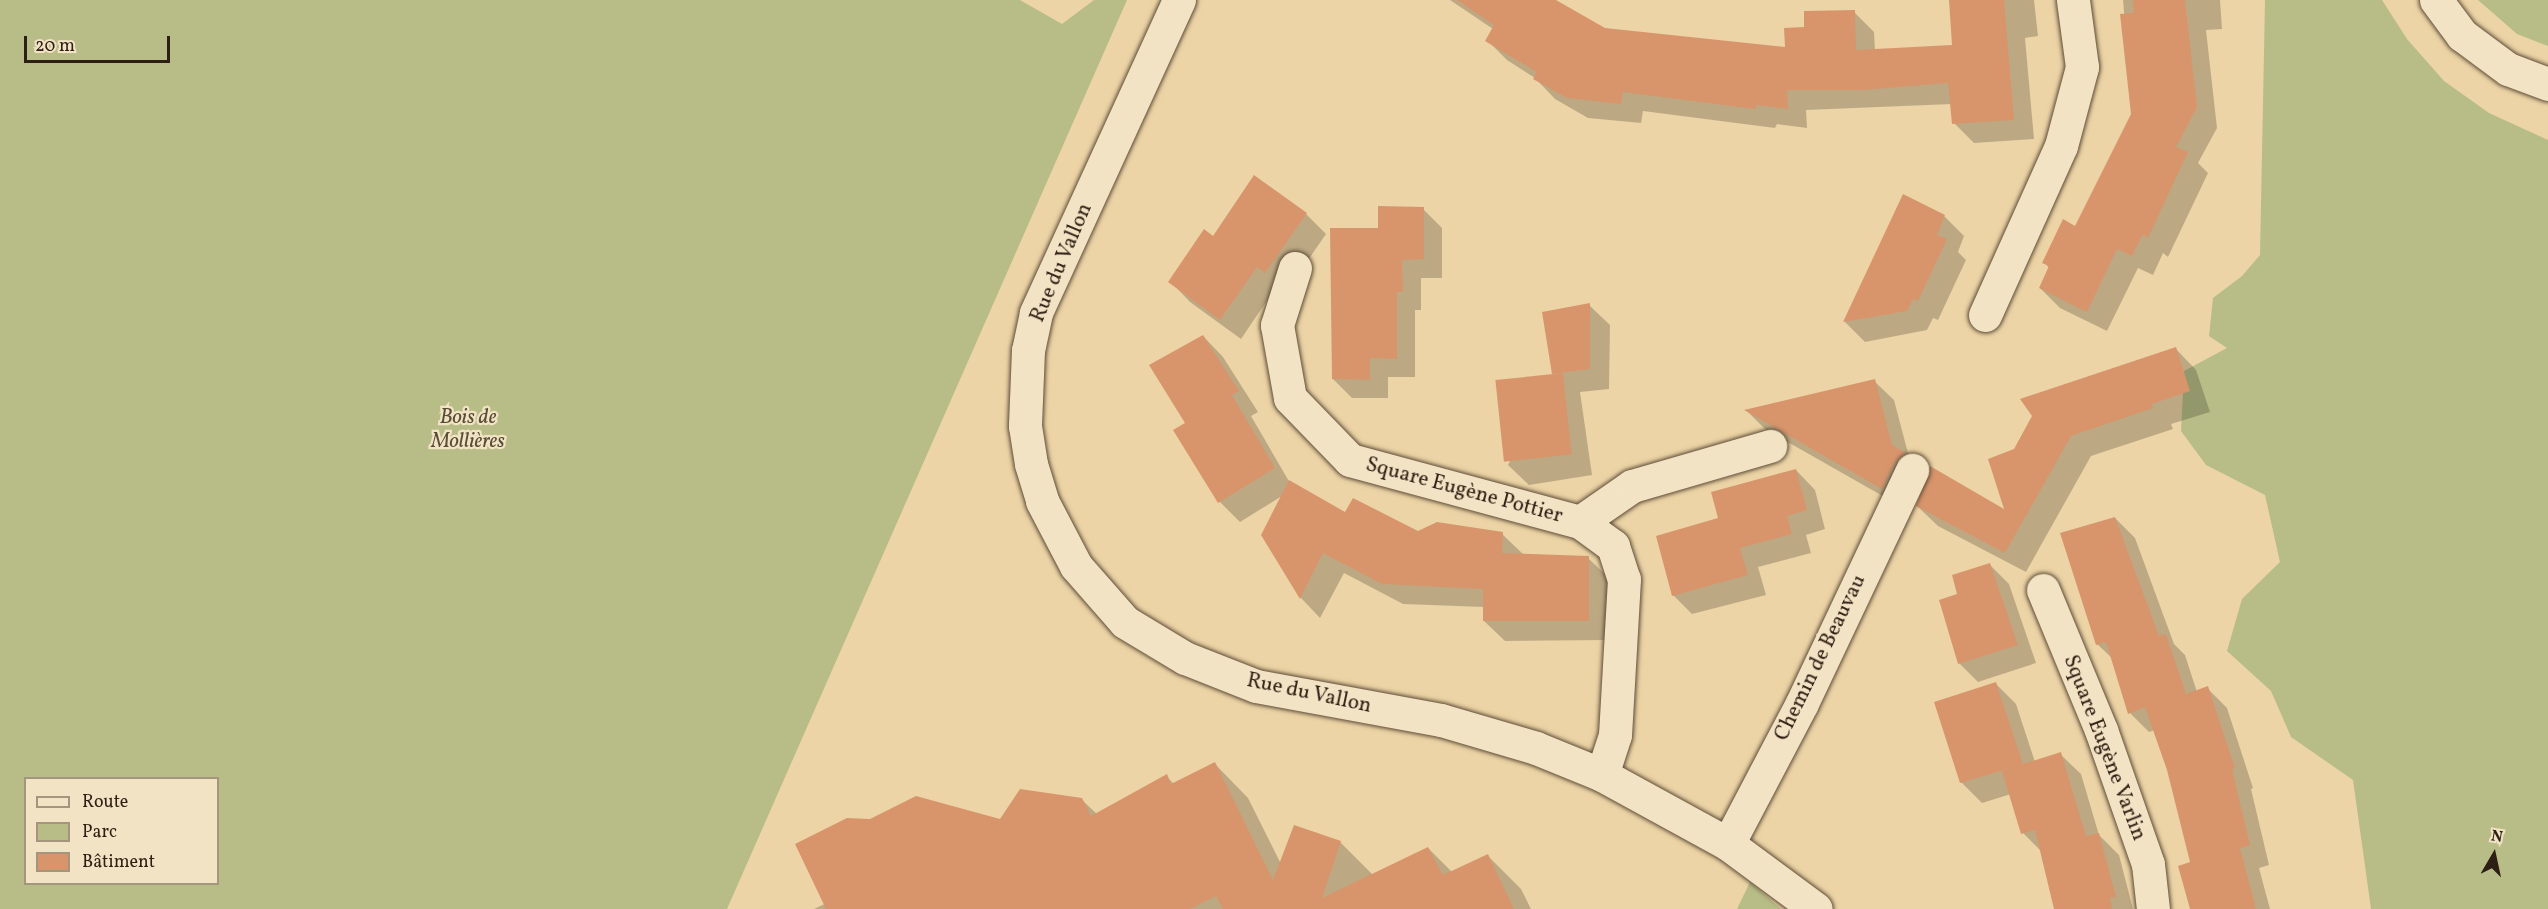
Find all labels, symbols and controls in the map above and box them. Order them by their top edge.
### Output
scale bar [27,24,172,62]
text: 20 m [35,34,75,59]
street label: Rue du Vallon [1025,199,1099,327]
park label: Bois de Mollières [431,405,505,455]
street label: Square Eugène Pottier [1363,453,1565,529]
street label: Chemin de Beauvau [1770,571,1872,745]
street label: Square Eugène Varlin [2057,651,2151,845]
street label: Rue du Vallon [1244,668,1374,720]
legend [24,777,219,885]
text: Route [82,790,128,815]
text: Parc [82,820,117,845]
north arrow [2464,825,2524,885]
text: N [2489,825,2504,849]
text: Bâtiment [82,850,155,875]

